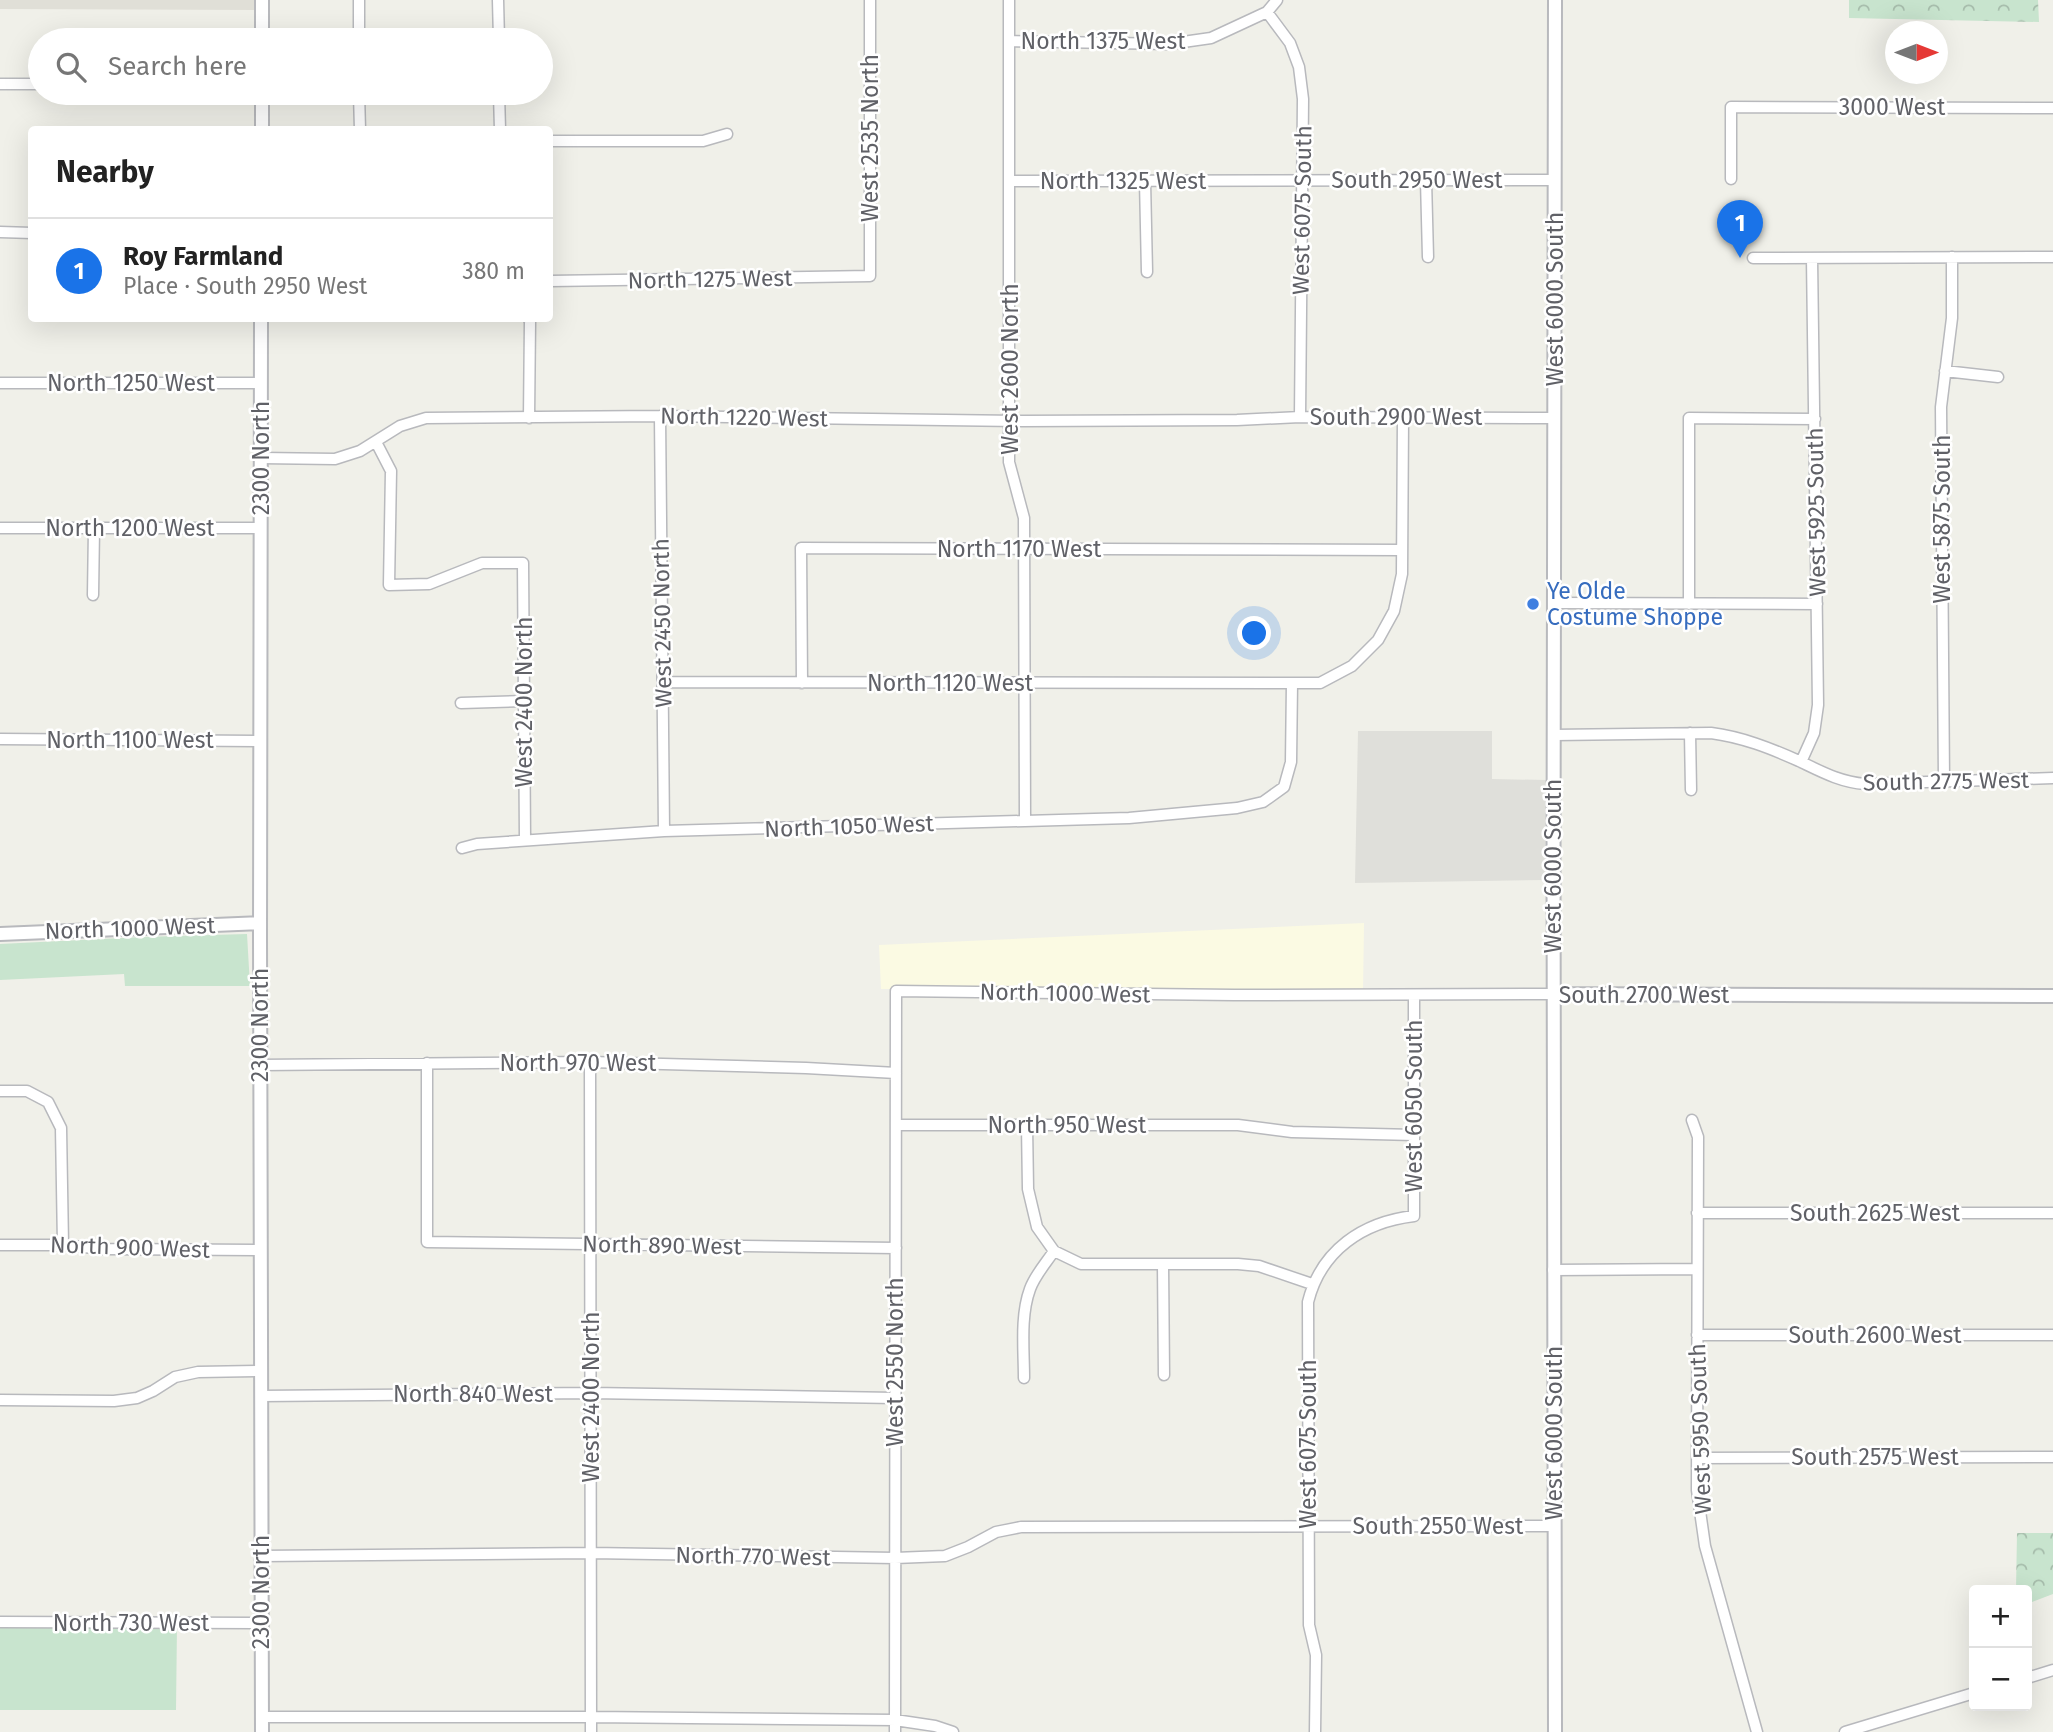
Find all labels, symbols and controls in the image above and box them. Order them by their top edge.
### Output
north arrow [1885,21,1948,84]
street label: North 1375 West [1020,27,1186,55]
search box [28,28,553,105]
icon: search [52,48,90,86]
text: Search here [108,51,247,82]
street label: West 2535 North [856,54,884,222]
street label: 3000 West [1839,93,1946,121]
street label: West 6075 South [1287,125,1317,295]
text: Nearby [56,154,154,190]
street label: South 2950 West [1331,166,1503,194]
street label: North 1325 West [1040,167,1207,195]
pin: 1 [1717,200,1763,258]
street label: West 6000 South [1541,212,1569,386]
text: Roy Farmland [123,241,283,272]
text: 1 [74,257,84,285]
text: 380 m [462,257,525,285]
street label: North 1275 West [627,264,793,294]
text: Place · South 2950 West [123,272,367,300]
street label: West 2600 North [996,283,1024,455]
street label: North 1250 West [47,369,216,397]
street label: 2300 North [247,401,275,515]
street label: North 1220 West [660,402,829,432]
street label: South 2900 West [1310,403,1483,431]
street label: West 5925 South [1801,427,1831,597]
street label: West 5875 South [1928,435,1956,603]
street label: North 1200 West [45,514,215,542]
street label: North 1170 West [937,535,1102,563]
street label: West 2450 North [647,538,677,708]
place label: Ye Olde Costume Shoppe [1547,577,1723,631]
marker: Ye Olde Costume Shoppe [1525,596,1541,612]
street label: West 2400 North [510,616,538,788]
your location [1237,616,1271,650]
street label: North 1120 West [867,669,1034,697]
street label: North 1100 West [46,726,214,754]
street label: South 2775 West [1863,766,2030,796]
street label: West 6000 South [1539,779,1567,953]
street label: North 1050 West [764,809,935,843]
street label: North 1000 West [44,911,217,945]
street label: 2300 North [246,968,274,1082]
street label: North 1000 West [979,978,1151,1009]
street label: South 2700 West [1559,981,1730,1009]
street label: West 6050 South [1400,1019,1428,1193]
street label: North 970 West [500,1049,657,1077]
street label: North 950 West [988,1111,1147,1139]
street label: South 2625 West [1790,1199,1961,1227]
street label: North 900 West [50,1230,211,1264]
street label: North 890 West [582,1230,743,1260]
street label: West 2550 North [881,1277,909,1447]
street label: West 2400 North [577,1311,605,1483]
street label: South 2600 West [1789,1321,1962,1349]
street label: West 5950 South [1683,1343,1717,1515]
street label: West 6000 South [1540,1346,1568,1520]
street label: West 6075 South [1294,1359,1322,1529]
street label: North 840 West [393,1380,554,1408]
street label: South 2575 West [1791,1443,1959,1471]
street label: South 2550 West [1353,1512,1524,1540]
street label: 2300 North [247,1535,275,1649]
street label: North 770 West [675,1541,832,1571]
map controls [1969,1585,2032,1711]
button: + [1969,1585,2032,1648]
street label: North 730 West [53,1609,210,1637]
button: − [1969,1648,2032,1711]

